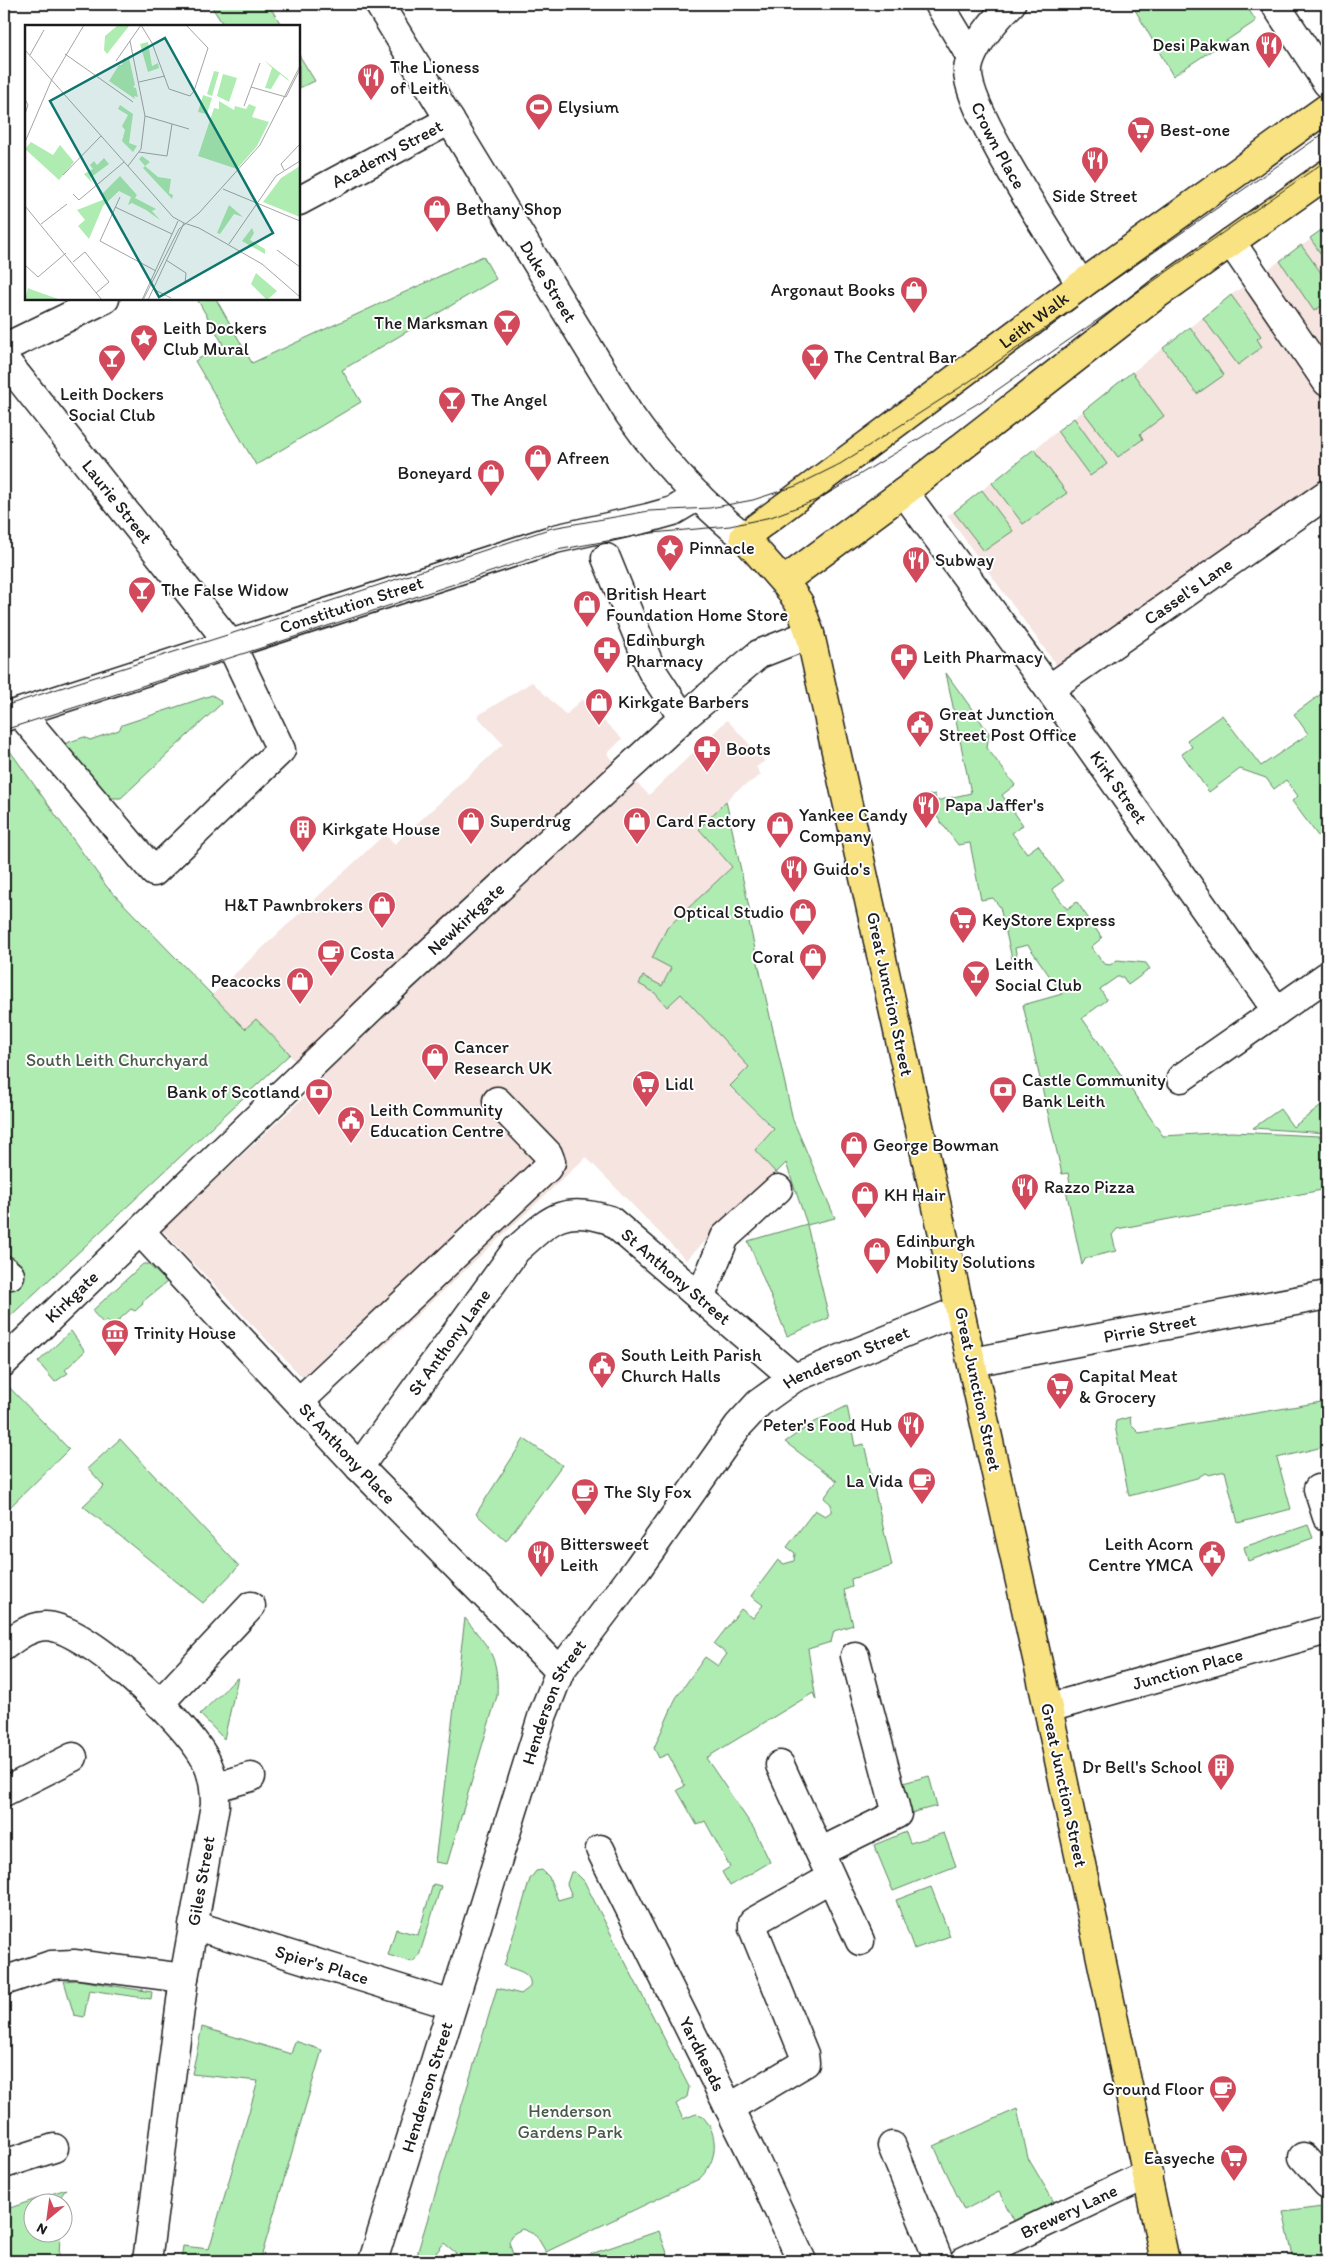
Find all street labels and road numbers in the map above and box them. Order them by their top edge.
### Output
street label: Crown Place [966,98,1030,193]
street label: Academy Street [328,115,447,193]
street label: Duke Street [515,237,582,327]
street label: Leith Walk [995,287,1074,354]
street label: Laurie Street [77,455,157,548]
street label: Cassel's Lane [1140,553,1237,630]
street label: Constitution Street [277,571,426,638]
street label: Kirk Street [1085,746,1152,828]
street label: Newkirkgate [423,878,509,960]
street label: Great Junction Street [862,910,918,1078]
street label: St Anthony Street [617,1223,735,1330]
street label: Kirkgate [40,1266,103,1328]
street label: St Anthony Lane [403,1284,495,1400]
street label: Great Junction Street [950,1305,1006,1473]
street label: Pirrie Street [1102,1309,1198,1348]
street label: Henderson Street [778,1321,913,1394]
street label: St Anthony Place [294,1398,400,1509]
street label: Henderson Street [517,1635,591,1767]
street label: Junction Place [1130,1643,1245,1695]
street label: Great Junction Street [1036,1701,1092,1869]
street label: Giles Street [182,1834,220,1928]
street label: Spier's Place [273,1940,371,1990]
street label: Yardheads [674,2013,730,2095]
street label: Henderson Street [396,2019,458,2155]
street label: Brewery Lane [1017,2179,1121,2244]

